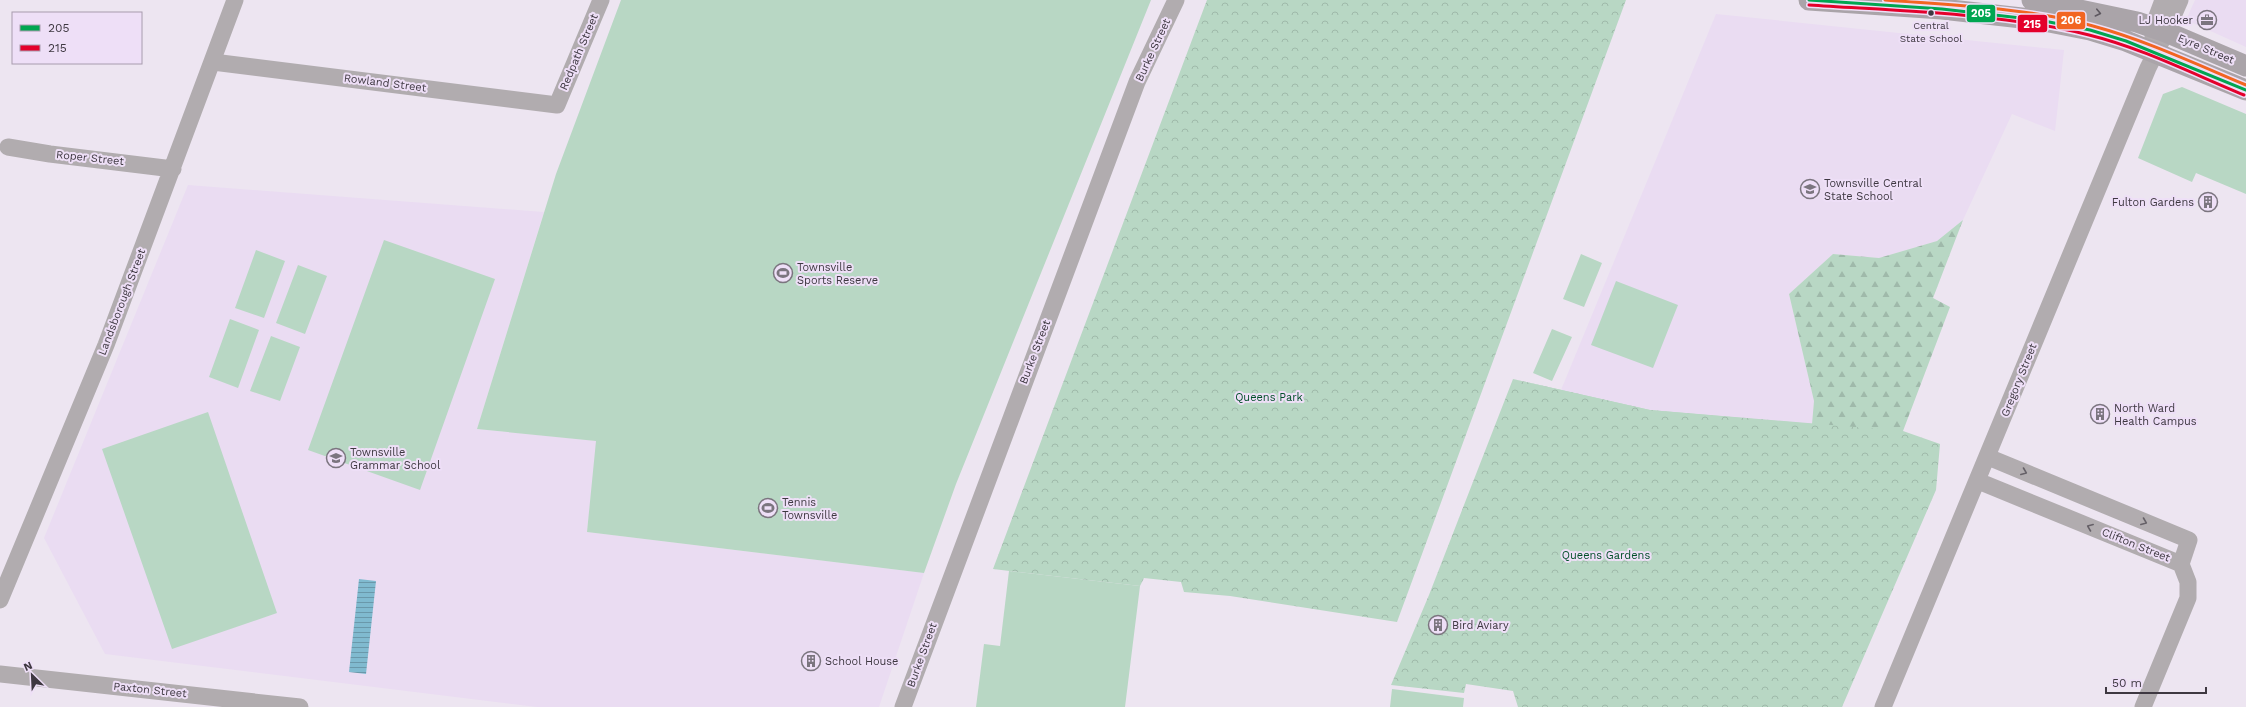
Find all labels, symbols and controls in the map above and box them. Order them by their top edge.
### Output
line badge: 205 [1966,4,1996,23]
text: 205 [1971,7,1991,20]
marker: Central State School [1926,8,1936,18]
one-way arrow [2094,8,2101,17]
office icon: LJ Hooker [2196,9,2218,31]
line badge: 206 [2056,11,2086,30]
legend [12,12,142,64]
street label: Redpath Street [557,12,601,92]
line badge: 215 [2017,14,2048,33]
text: 206 [2061,14,2081,27]
place label: LJ Hooker [2138,14,2194,27]
street label: Burke Street [1133,16,1173,83]
text: 215 [2023,18,2041,31]
place label: Central State School [1900,20,1962,44]
text: 205 [48,21,69,35]
street label: Eyre Street [2176,31,2236,67]
text: 215 [48,41,67,55]
street label: Rowland Street [343,71,427,95]
street label: Roper Street [55,148,125,168]
place label: Townsville Central State School [1824,177,1923,203]
school or university icon: Townsville Central State School [1799,178,1821,200]
building icon: Fulton Gardens [2197,191,2219,213]
place label: Fulton Gardens [2112,196,2194,209]
street label: Landsborough Street [96,247,148,357]
place label: Townsville Sports Reserve [797,261,878,287]
sports icon: Townsville Sports Reserve [772,262,794,284]
street label: Burke Street [1017,318,1053,386]
street label: Gregory Street [1998,341,2040,419]
park label: Queens Park [1235,391,1303,404]
place label: North Ward Health Campus [2114,402,2197,428]
building icon: North Ward Health Campus [2089,403,2111,425]
place label: Townsville Grammar School [350,446,441,472]
school or university icon: Townsville Grammar School [325,447,347,469]
one-way arrow [2019,467,2027,475]
place label: Tennis Townsville [782,496,837,522]
sports icon: Tennis Townsville [757,497,779,519]
one-way arrow [2140,517,2147,525]
one-way arrow [2087,523,2094,531]
street label: Clifton Street [2100,525,2172,565]
park label: Queens Gardens [1562,549,1650,562]
building icon: Bird Aviary [1427,614,1449,636]
place label: Bird Aviary [1452,619,1509,632]
street label: Burke Street [904,621,940,689]
building icon: School House [800,650,822,672]
north arrow [12,655,52,695]
place label: School House [825,655,898,668]
text: N [22,659,35,674]
scale bar [2106,669,2206,695]
text: 50 m [2112,676,2142,690]
street label: Paxton Street [113,680,188,700]

